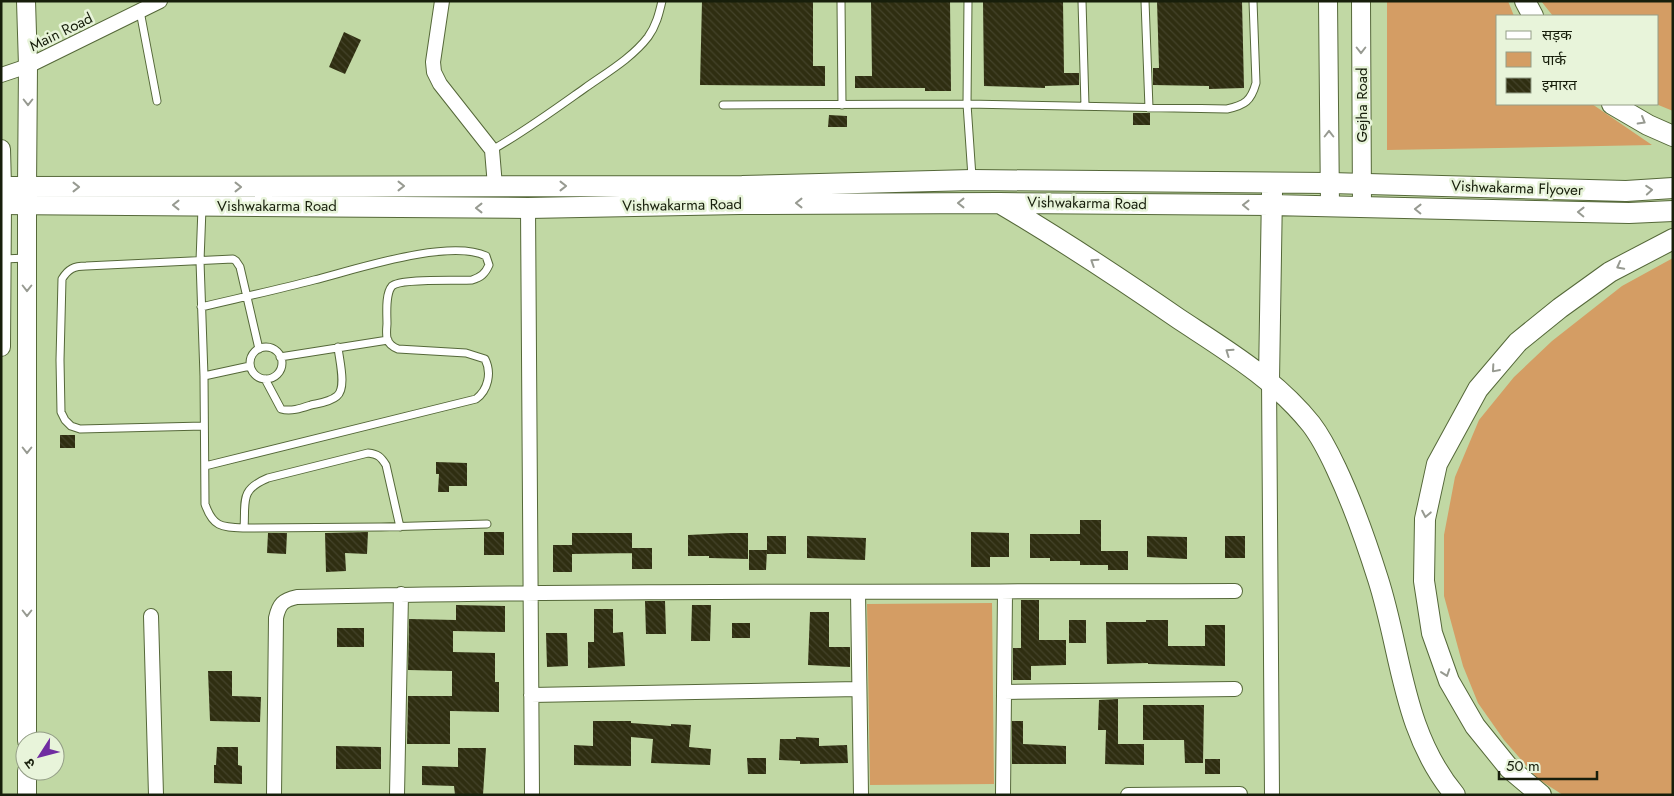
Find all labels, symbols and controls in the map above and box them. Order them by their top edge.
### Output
street label: Main Road [26,7,96,57]
legend [1496,15,1659,105]
text: सड़क [1542,24,1572,46]
one-way arrow [1356,46,1367,54]
text: पार्क [1542,49,1566,71]
street label: Gejha Road [1351,67,1373,143]
text: इमारत [1542,74,1577,96]
one-way arrow [22,99,33,107]
one-way arrow [1636,115,1645,125]
one-way arrow [1324,130,1334,138]
street label: Vishwakarma Flyover [1451,175,1584,201]
one-way arrow [397,181,405,191]
one-way arrow [560,181,567,191]
one-way arrow [72,182,80,192]
one-way arrow [234,182,242,192]
one-way arrow [1646,184,1654,195]
street label: Vishwakarma Road [1027,191,1147,215]
street label: Vishwakarma Road [622,193,742,217]
street label: Vishwakarma Road [217,195,337,217]
one-way arrow [795,198,802,208]
one-way arrow [957,198,965,208]
one-way arrow [172,200,180,210]
one-way arrow [1242,200,1250,210]
one-way arrow [475,202,483,213]
one-way arrow [1414,204,1422,214]
one-way arrow [1576,207,1584,217]
one-way arrow [1090,259,1099,268]
one-way arrow [1616,260,1625,270]
one-way arrow [22,284,32,292]
one-way arrow [1225,349,1235,358]
one-way arrow [1492,364,1501,373]
one-way arrow [22,446,32,454]
one-way arrow [1422,509,1432,518]
one-way arrow [22,609,32,617]
one-way arrow [1440,668,1450,677]
north arrow [15,731,65,781]
scale bar [1499,748,1596,780]
text: उ [19,754,40,773]
text: 50 m [1506,755,1540,777]

